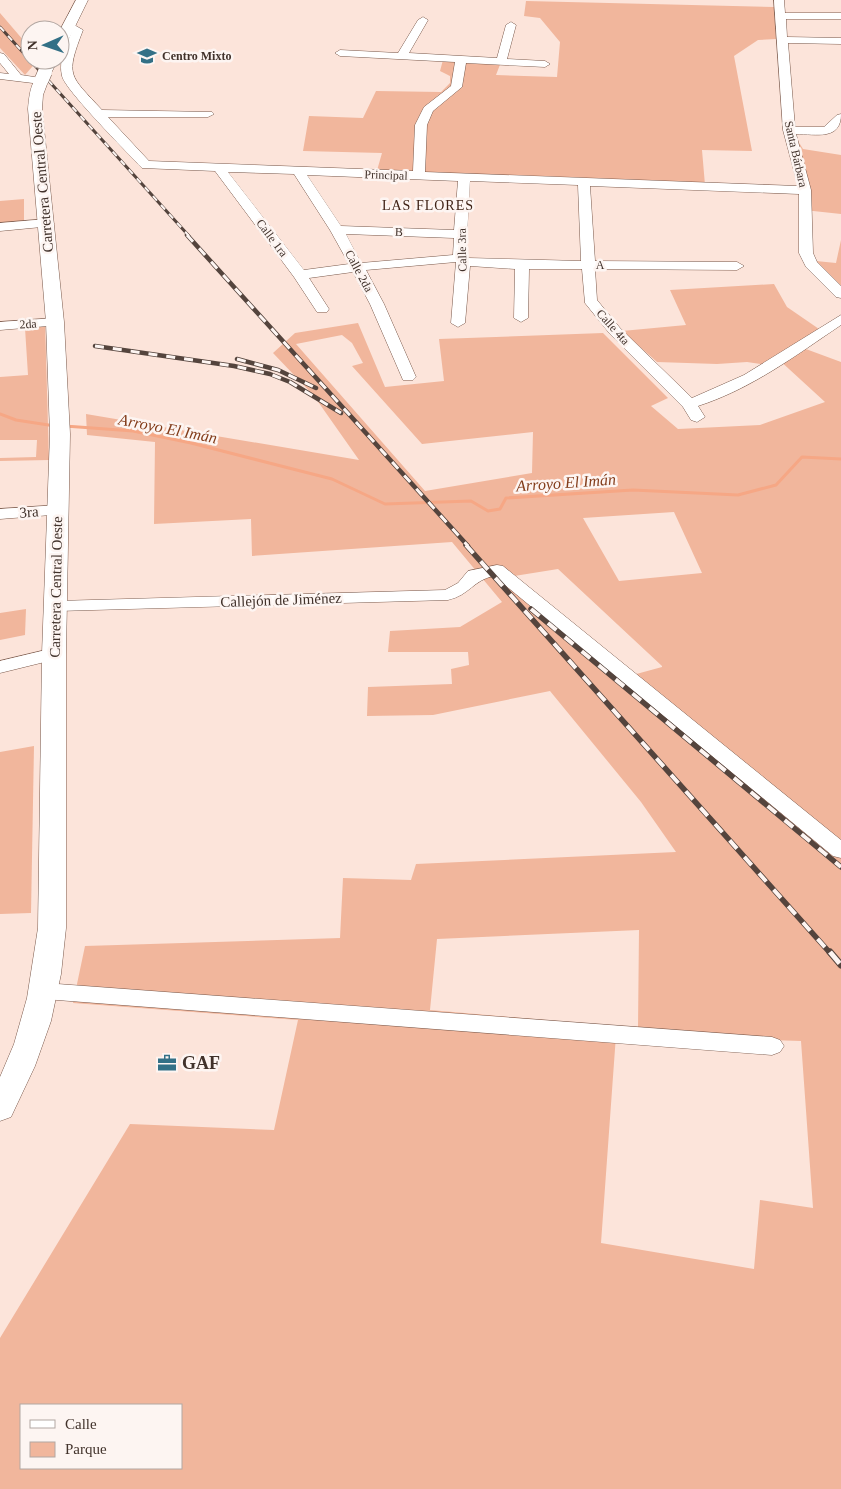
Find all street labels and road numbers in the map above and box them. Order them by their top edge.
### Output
street label: Carretera Central Oeste [28,110,56,253]
street label: Santa Bárbara [782,119,811,189]
street label: Principal [364,167,409,183]
street label: Calle 1ra [253,216,291,260]
street label: B [395,225,403,239]
street label: Calle 3ra [455,227,469,272]
street label: Calle 2da [342,248,376,295]
street label: A [596,258,605,272]
street label: Calle 4ta [593,306,633,348]
street label: 2da [19,316,38,332]
street label: 3ra [19,503,39,521]
street label: Carretera Central Oeste [47,516,65,658]
street label: Callejón de Jiménez [220,590,342,610]

